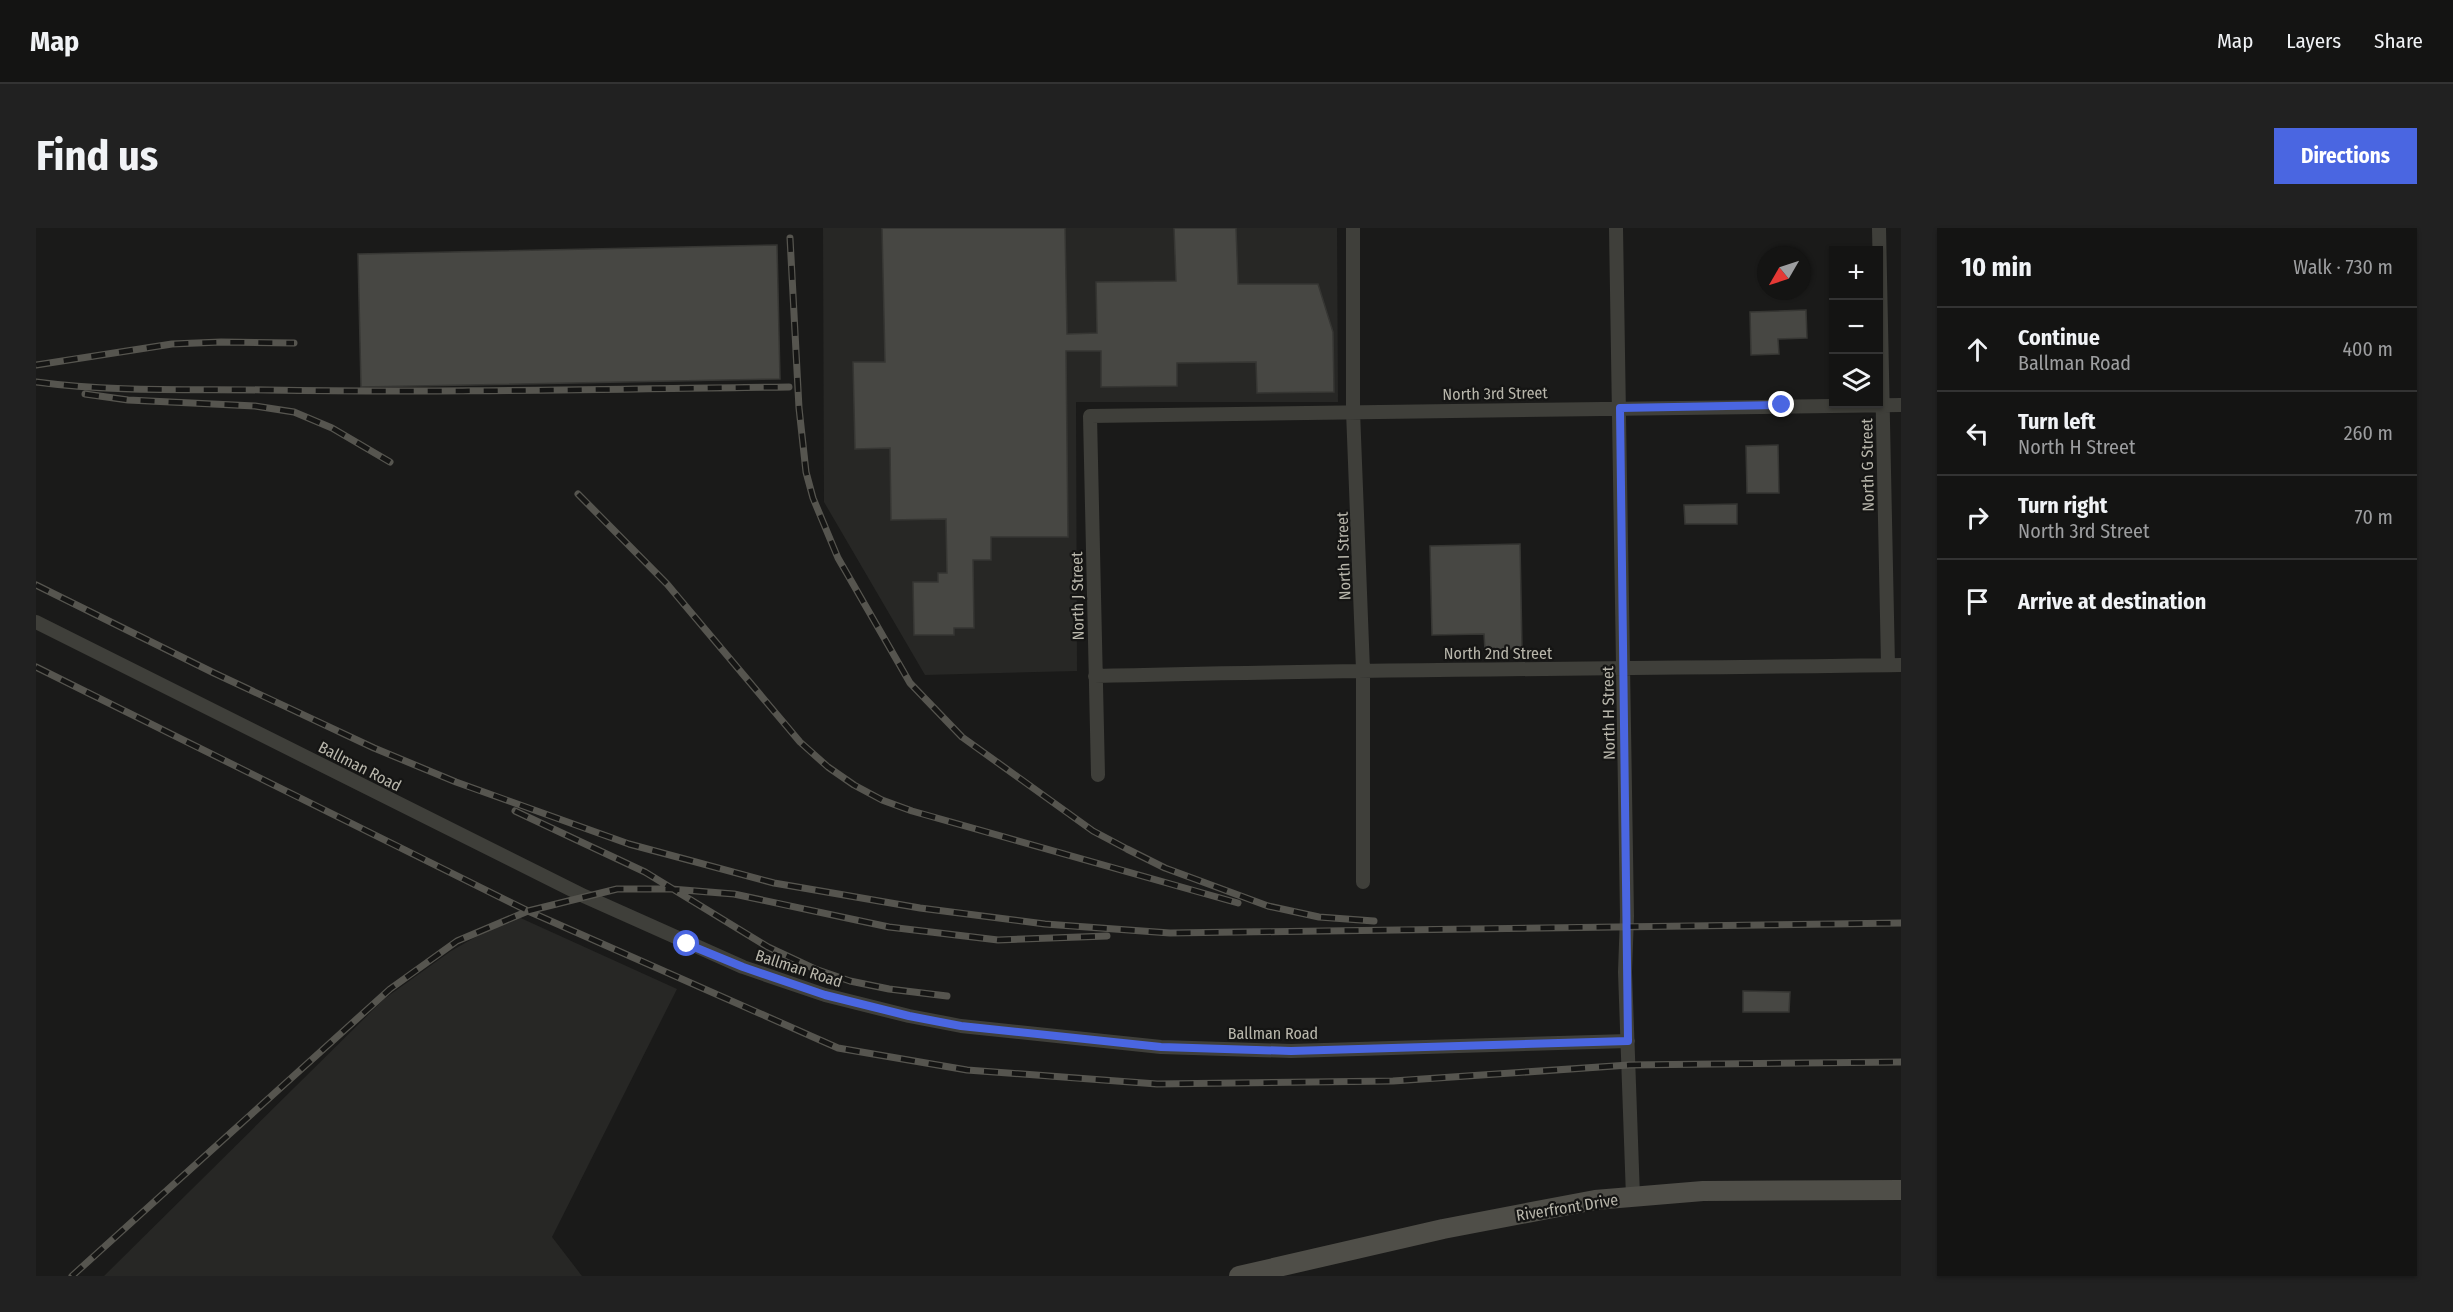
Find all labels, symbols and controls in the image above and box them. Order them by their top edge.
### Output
text: Map [30,25,79,58]
text: Map [2217,28,2253,54]
text: Layers [2286,28,2341,54]
text: Share [2374,28,2423,54]
button: Directions [2274,128,2417,184]
text: Find us [36,131,158,181]
north arrow [1757,246,1811,300]
map controls [1829,246,1883,408]
button: + [1829,246,1883,300]
text: 10 min [1961,252,2032,283]
text: Walk · 730 m [2293,255,2393,279]
button: − [1829,300,1883,354]
text: Continue [2018,324,2100,351]
icon: ahead [1961,333,1994,366]
text: 400 m [2342,337,2393,361]
text: Ballman Road [2018,351,2131,375]
button: layers [1829,354,1883,408]
street label: North 3rd Street [1442,383,1549,404]
route end [1768,391,1794,417]
text: Turn left [2018,408,2096,435]
street label: North G Street [1857,417,1878,512]
icon: left [1961,417,1994,450]
text: 260 m [2344,421,2393,445]
text: North H Street [2018,435,2135,459]
text: Turn right [2018,492,2107,519]
icon: right [1961,501,1994,534]
text: 70 m [2355,505,2393,529]
street label: North I Street [1332,511,1355,601]
text: North 3rd Street [2018,519,2149,543]
street label: North J Street [1067,551,1088,640]
icon: arrive [1961,585,1994,618]
text: Arrive at destination [2018,588,2206,615]
street label: North 2nd Street [1444,644,1553,663]
street label: North H Street [1598,665,1619,760]
street label: Ballman Road [315,737,404,795]
route start [673,930,699,956]
street label: Ballman Road [753,945,845,991]
street label: Ballman Road [1228,1024,1318,1043]
street label: Riverfront Drive [1515,1190,1620,1225]

